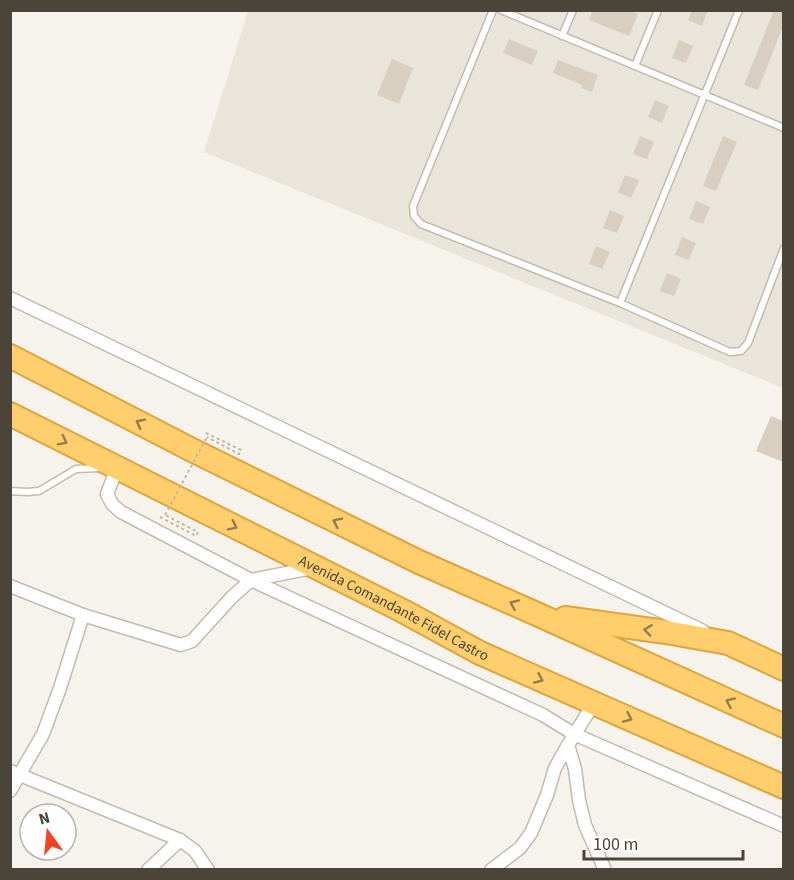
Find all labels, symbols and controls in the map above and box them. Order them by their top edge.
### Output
one-way arrow [135,419,146,431]
one-way arrow [56,433,67,445]
one-way arrow [333,518,344,529]
one-way arrow [227,519,238,530]
street label: Avenida Comandante Fidel Castro [295,550,492,666]
one-way arrow [510,599,521,611]
one-way arrow [643,624,652,636]
one-way arrow [533,671,544,683]
one-way arrow [726,697,737,709]
one-way arrow [621,711,632,723]
north arrow [18,802,78,862]
text: N [36,806,52,830]
scale bar [584,823,743,861]
text: 100 m [593,832,638,857]

